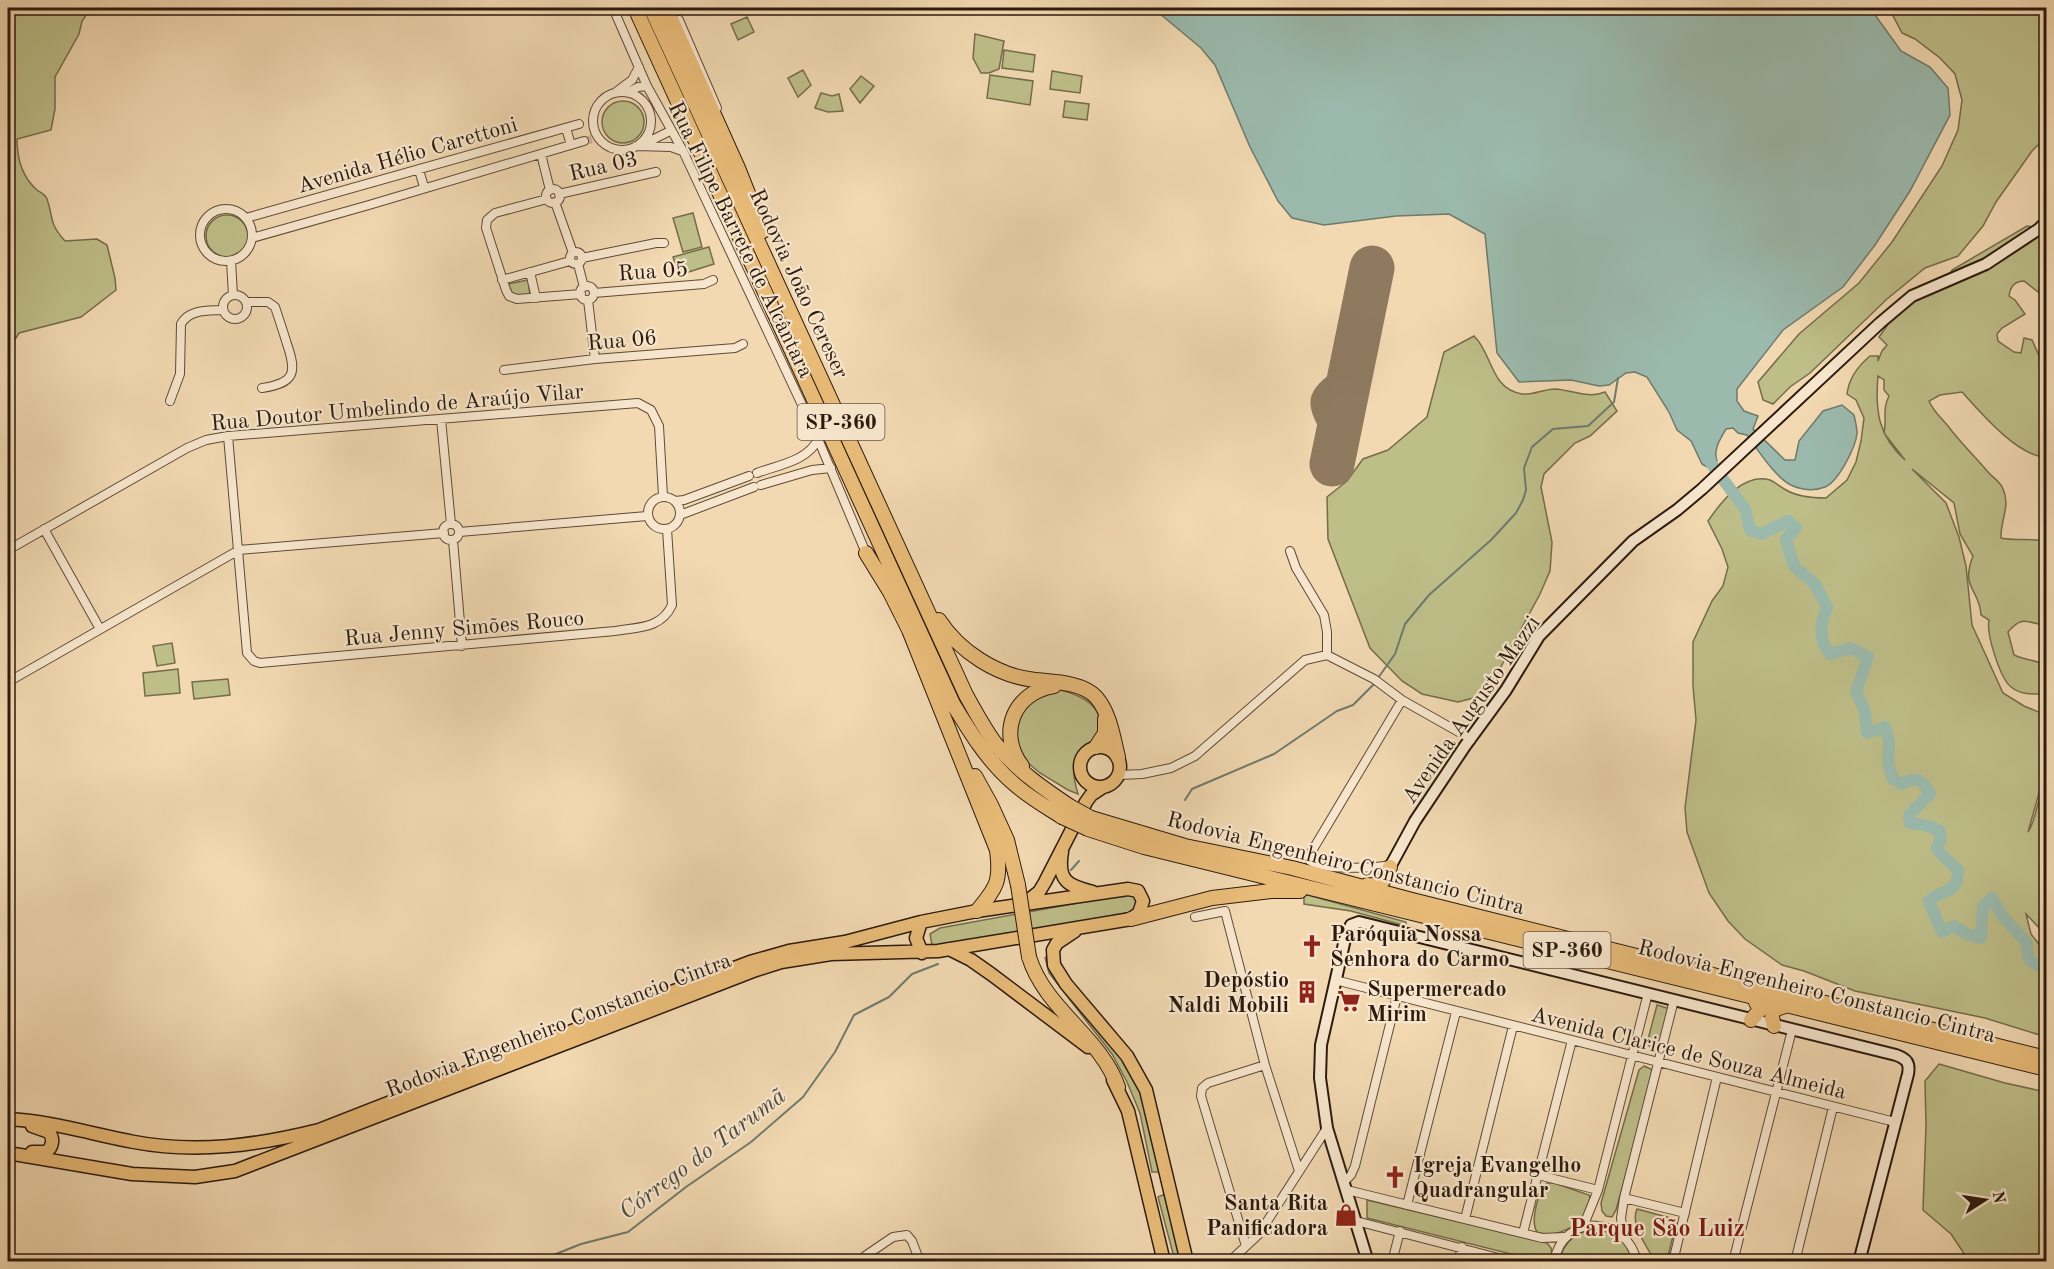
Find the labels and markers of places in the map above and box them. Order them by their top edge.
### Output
place label: Paróquia Nossa Senhora do Carmo [1330,924,1510,971]
church icon: Paróquia Nossa Senhora do Carmo [1299,933,1325,959]
place label: Depóstio Naldi Mobili [1168,970,1289,1017]
building icon: Depóstio Naldi Mobili [1294,979,1320,1005]
place label: Supermercado Mirim [1367,979,1507,1026]
supermarket icon: Supermercado Mirim [1336,988,1362,1014]
place label: Igreja Evangelho Quadrangular [1413,1155,1581,1202]
church icon: Igreja Evangelho Quadrangular [1382,1164,1408,1190]
place label: Santa Rita Panificadora [1206,1193,1328,1240]
shop icon: Santa Rita Panificadora [1333,1202,1359,1228]

